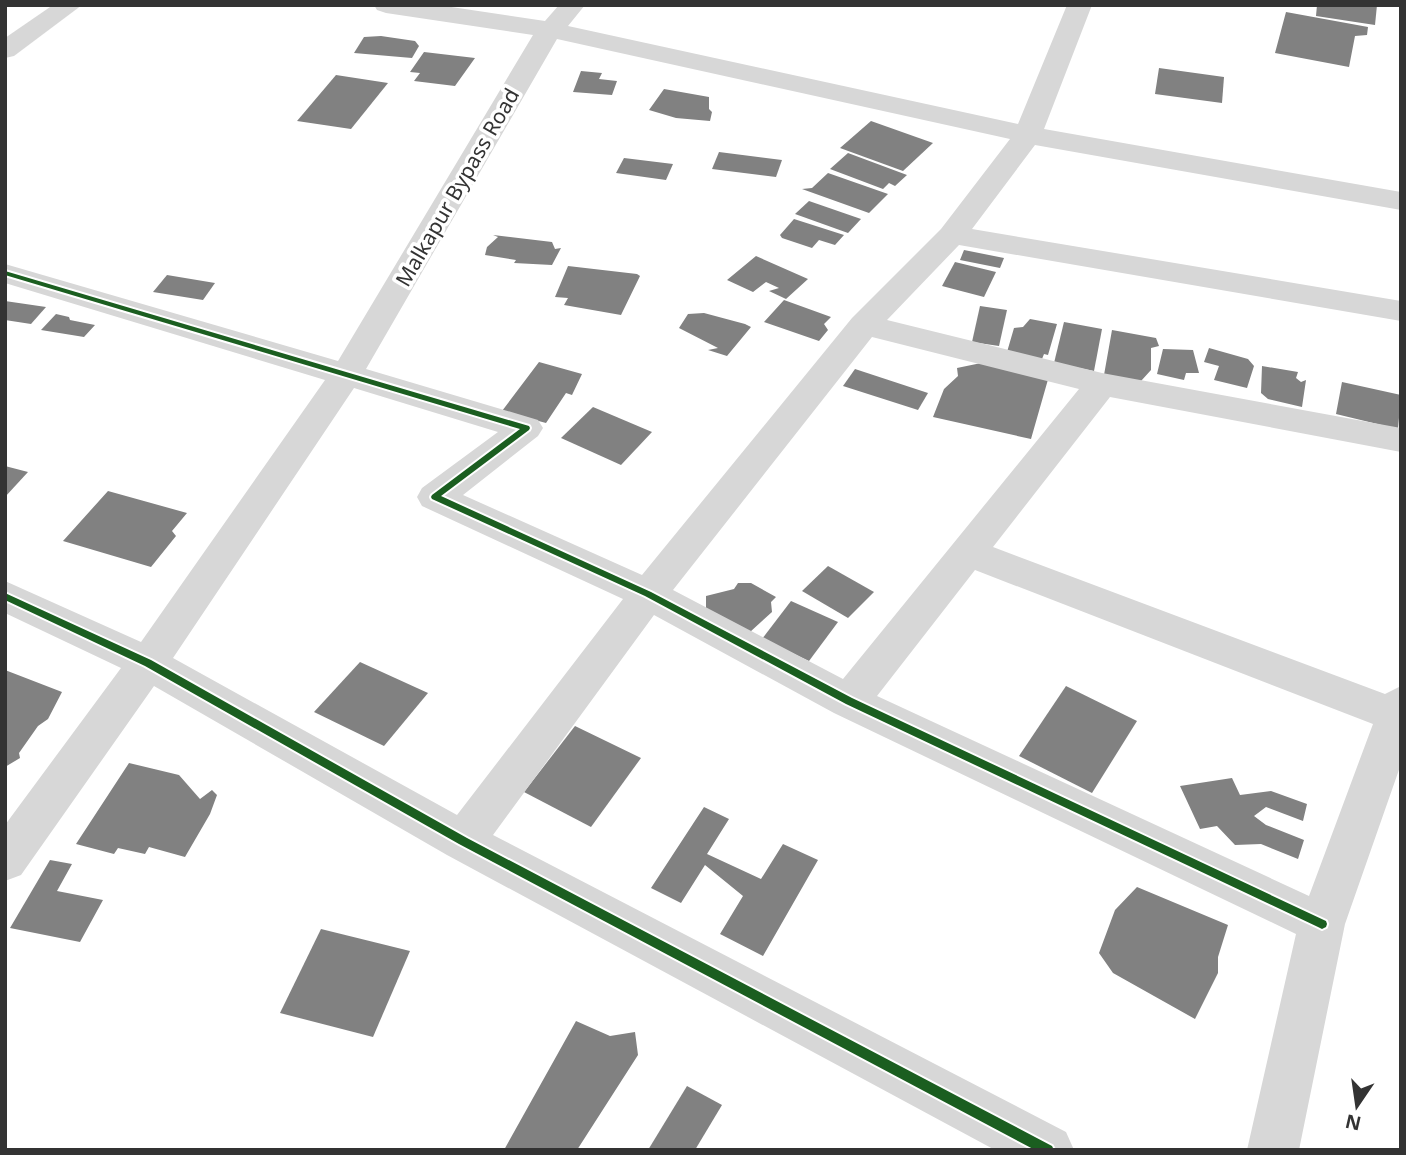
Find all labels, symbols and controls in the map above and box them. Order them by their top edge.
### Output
street label: Malkapur Bypass Road [389,83,525,291]
north arrow [1322,1071,1392,1141]
text: N [1343,1108,1364,1137]

